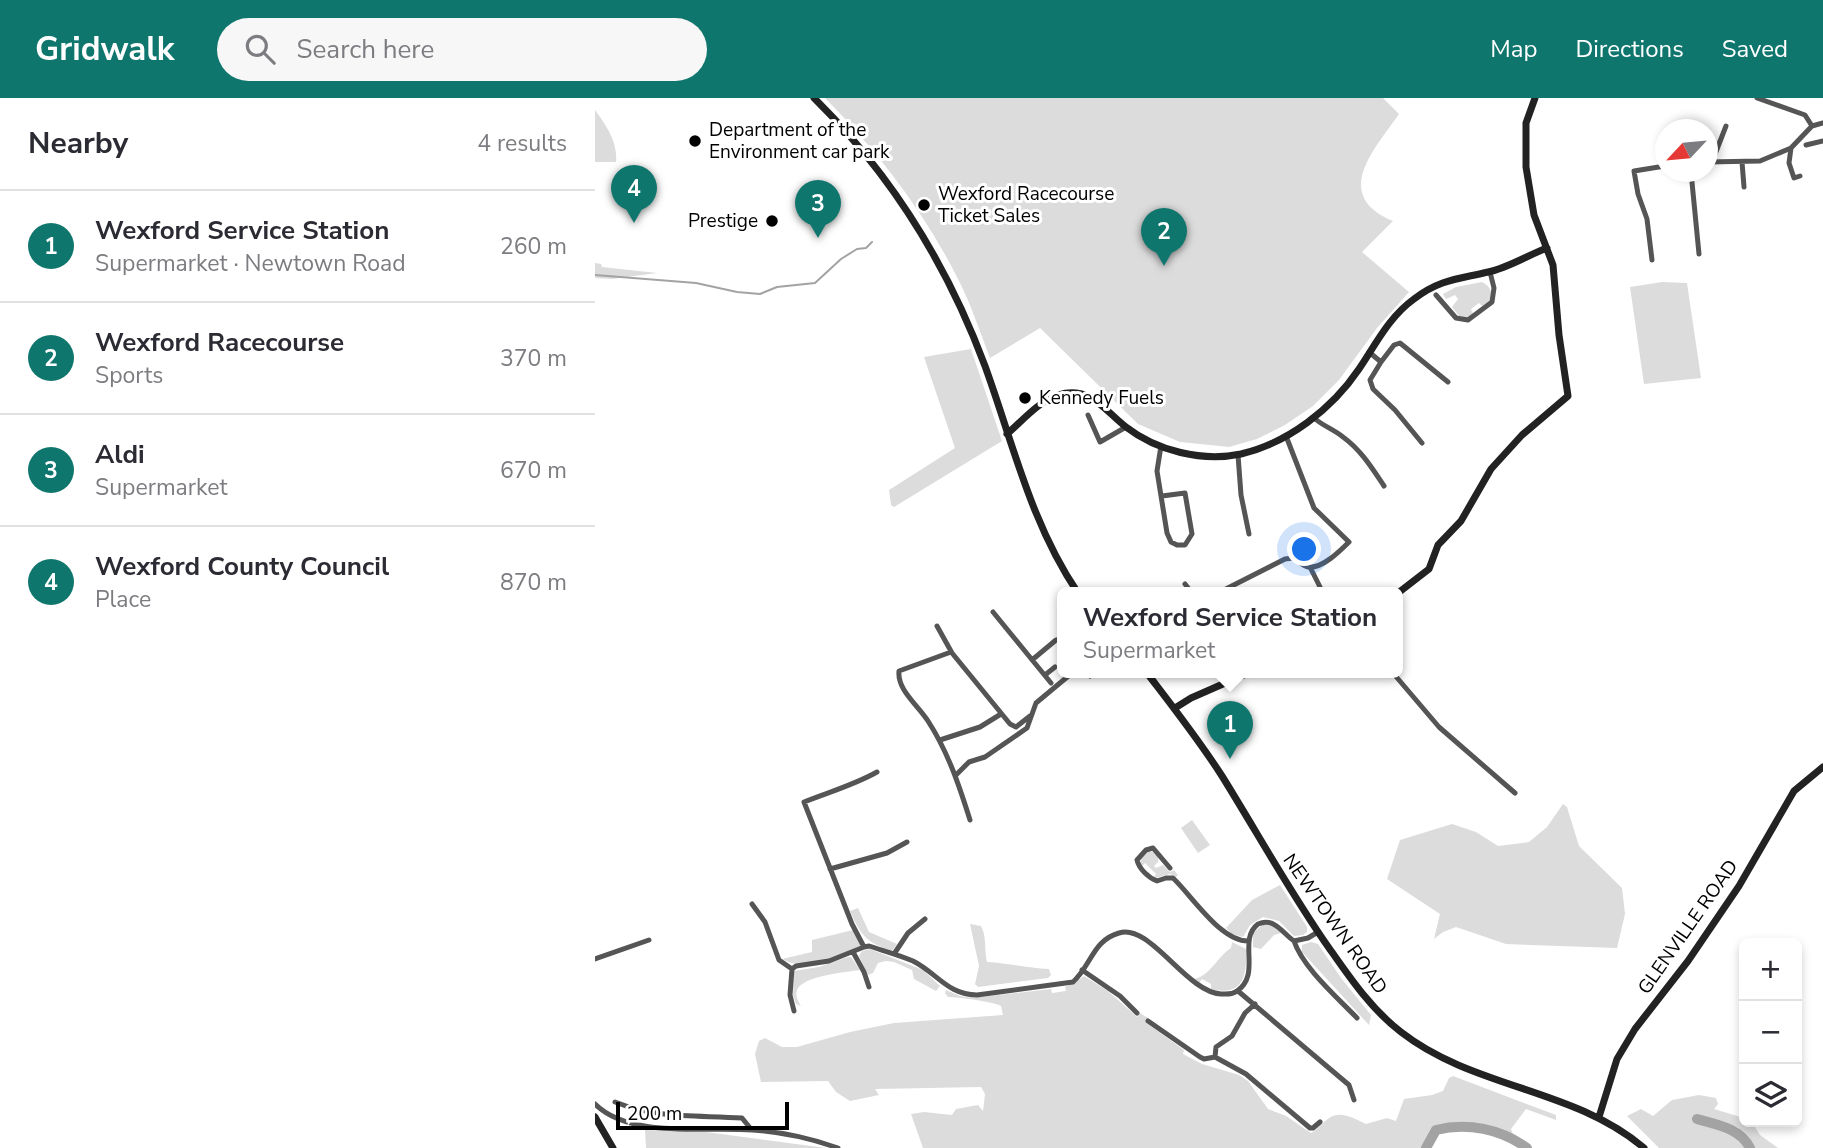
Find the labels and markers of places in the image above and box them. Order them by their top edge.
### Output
place label: Department of the Environment car park [709,117,890,165]
marker: Department of the Environment car park [687,133,703,149]
pin: 4 [611,165,657,223]
pin: 3 [795,180,841,238]
place label: Wexford Racecourse Ticket Sales [938,181,1114,229]
marker: Wexford Racecourse Ticket Sales [916,197,932,213]
place label: Prestige [688,208,758,234]
pin: 2 [1141,208,1187,266]
marker: Prestige [764,213,780,229]
place label: Kennedy Fuels [1039,385,1164,411]
marker: Kennedy Fuels [1017,390,1033,406]
pin: 1 [1207,701,1253,759]

